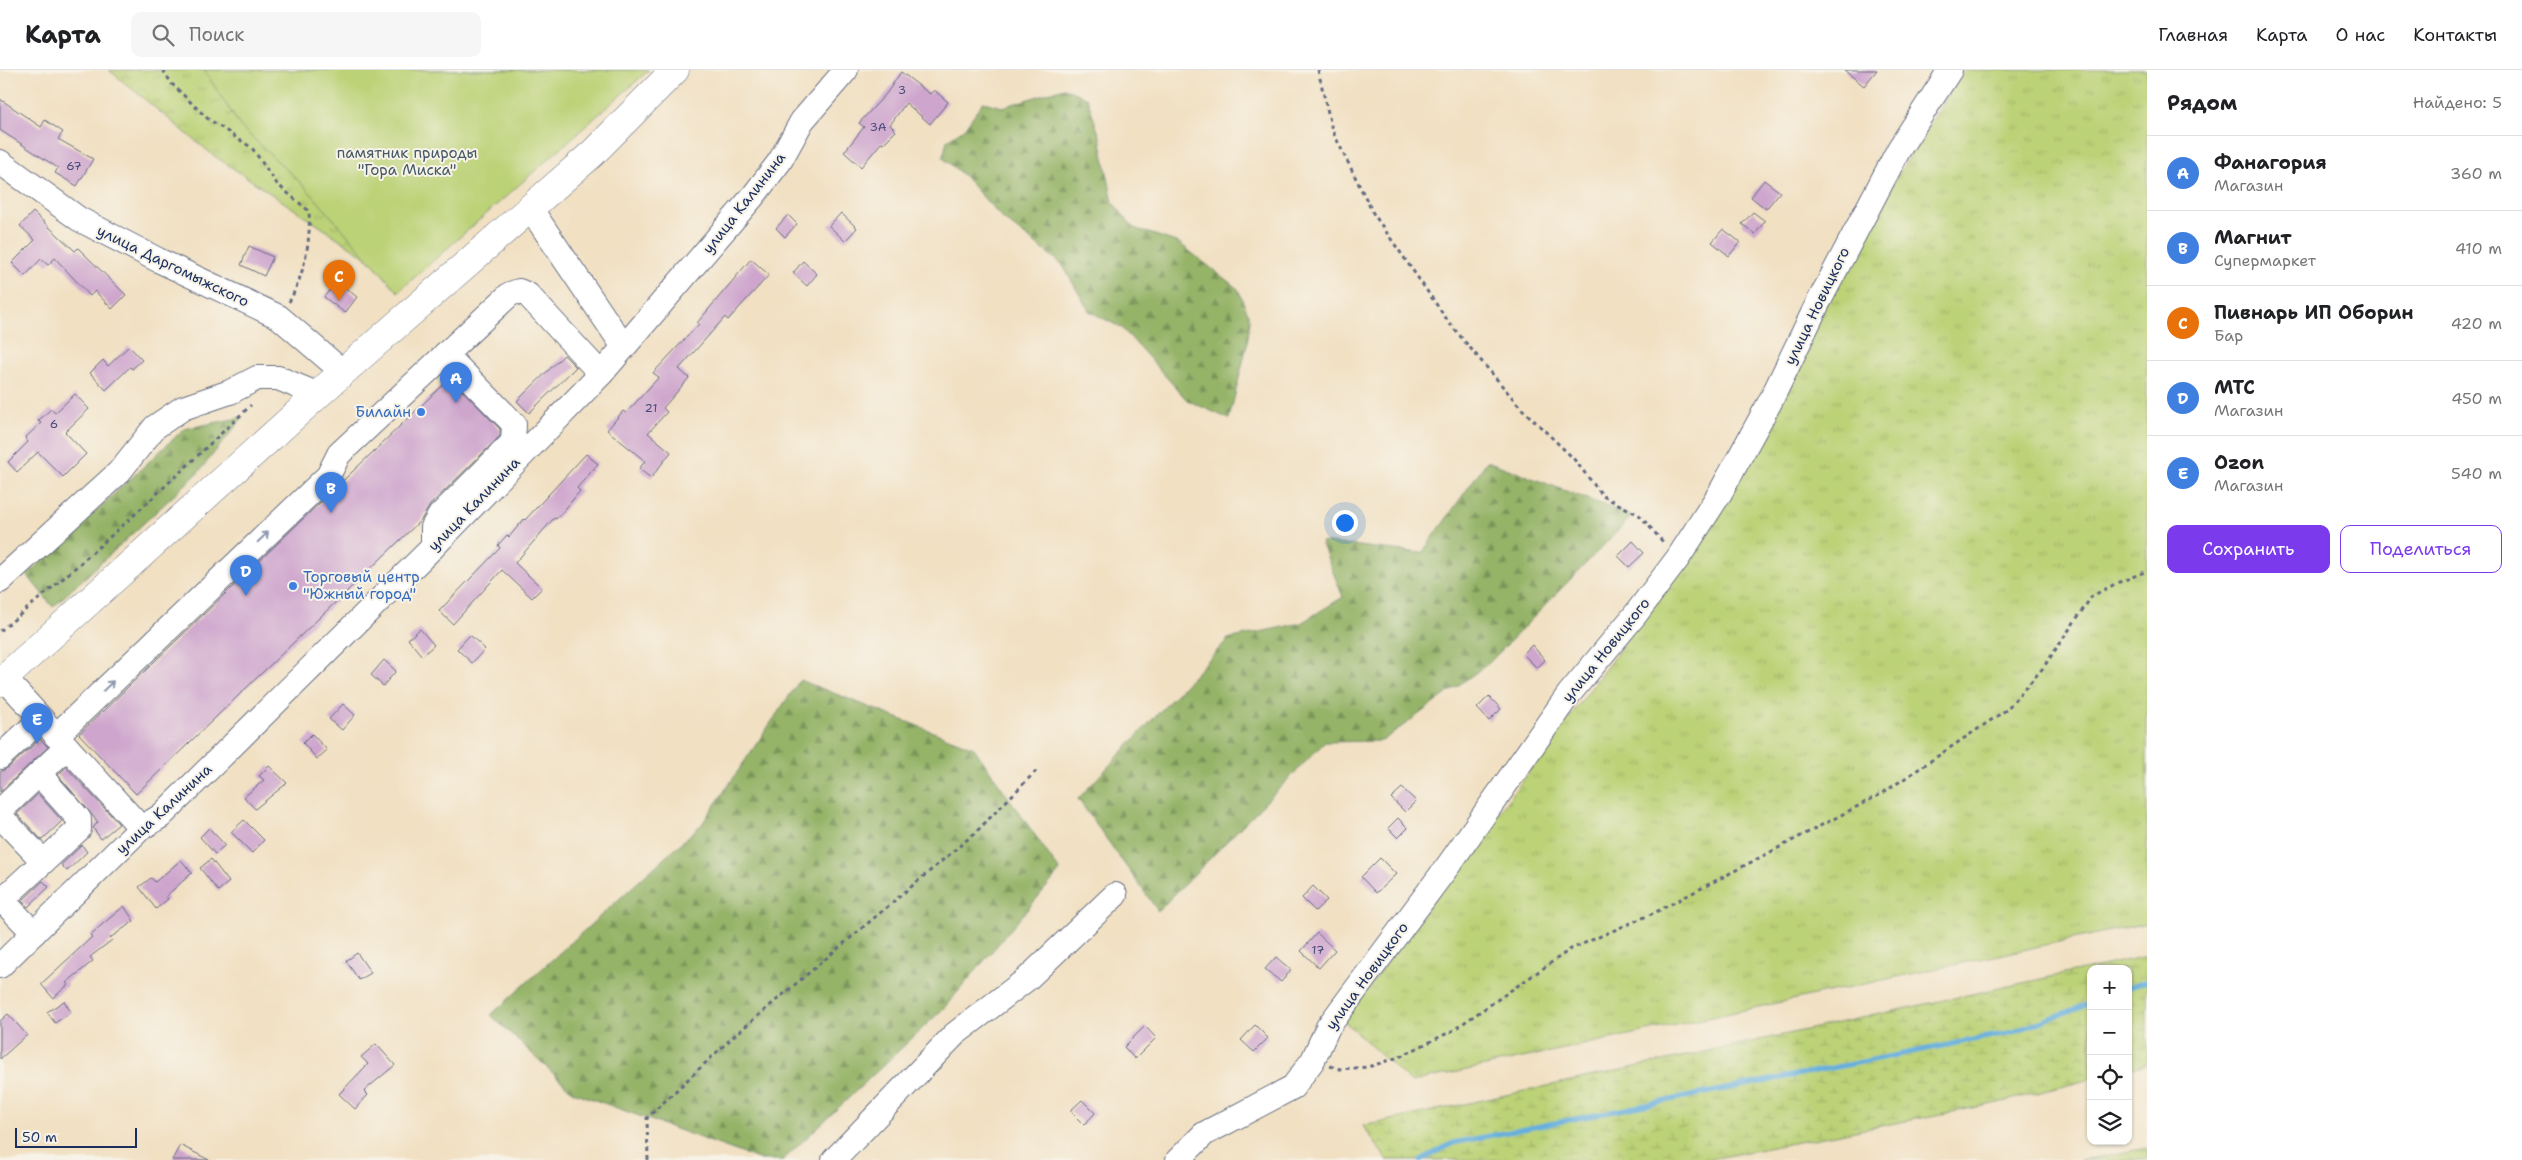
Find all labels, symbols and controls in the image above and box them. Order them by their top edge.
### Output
search box [131,12,481,57]
text: Карта [25,19,101,51]
icon: search [149,21,177,49]
text: Поиск [189,22,244,47]
text: Главная [2158,23,2228,47]
text: Карта [2256,23,2308,47]
text: О нас [2336,23,2385,47]
text: Контакты [2413,23,2497,47]
house number: 3 [898,82,906,98]
text: Рядом [2167,89,2237,117]
text: Найдено: 5 [2413,92,2502,113]
house number: 3А [869,119,887,135]
park label: памятник природы "Гора Миска" [337,143,477,180]
street label: улица Калинина [698,148,790,258]
text: Фанагория [2214,150,2327,175]
house number: 67 [66,158,82,174]
text: A [2177,163,2189,184]
text: 360 m [2450,163,2502,184]
text: Магазин [2214,175,2283,196]
street label: улица Даргомыжского [94,220,252,312]
text: Магнит [2214,225,2292,250]
text: B [2178,238,2188,259]
text: 410 m [2455,238,2502,259]
street label: улица Новицкого [1780,244,1854,368]
text: Супермаркет [2214,250,2316,271]
pin: C [323,260,355,301]
text: Пивнарь ИП Оборин [2214,300,2414,325]
text: C [2178,313,2188,334]
text: 420 m [2451,313,2502,334]
text: Бар [2214,325,2243,346]
pin: A [440,362,472,403]
text: МТС [2214,375,2255,400]
text: D [2177,388,2189,409]
text: 450 m [2451,388,2502,409]
house number: 21 [645,400,657,416]
text: Магазин [2214,400,2283,421]
place label: Билайн [355,402,411,422]
marker: Билайн [415,406,427,418]
house number: 6 [50,416,58,432]
text: Ozon [2214,450,2264,475]
street label: улица Калинина [424,452,525,555]
text: E [2178,463,2188,484]
text: 540 m [2451,463,2502,484]
pin: B [315,472,347,513]
text: Магазин [2214,475,2283,496]
your location [1332,510,1358,536]
button: Сохранить [2167,525,2330,573]
button: Поделиться [2340,525,2502,573]
one-way arrow [257,531,270,543]
pin: D [230,555,262,596]
place label: Торговый центр "Южный город" [303,567,420,604]
marker: Торговый центр "Южный город" [287,580,299,592]
street label: улица Новицкого [1558,594,1654,706]
one-way arrow [102,680,114,692]
pin: E [21,703,53,744]
street label: улица Калинина [112,759,217,859]
street label: улица Новицкого [1321,918,1413,1034]
house number: 17 [1312,942,1324,958]
map controls [2087,965,2132,1145]
button: + [2087,965,2132,1010]
button: − [2087,1010,2132,1055]
button: locate [2087,1055,2132,1100]
button: layers [2087,1100,2132,1145]
scale bar [15,1125,138,1148]
text: 50 m [22,1128,57,1146]

